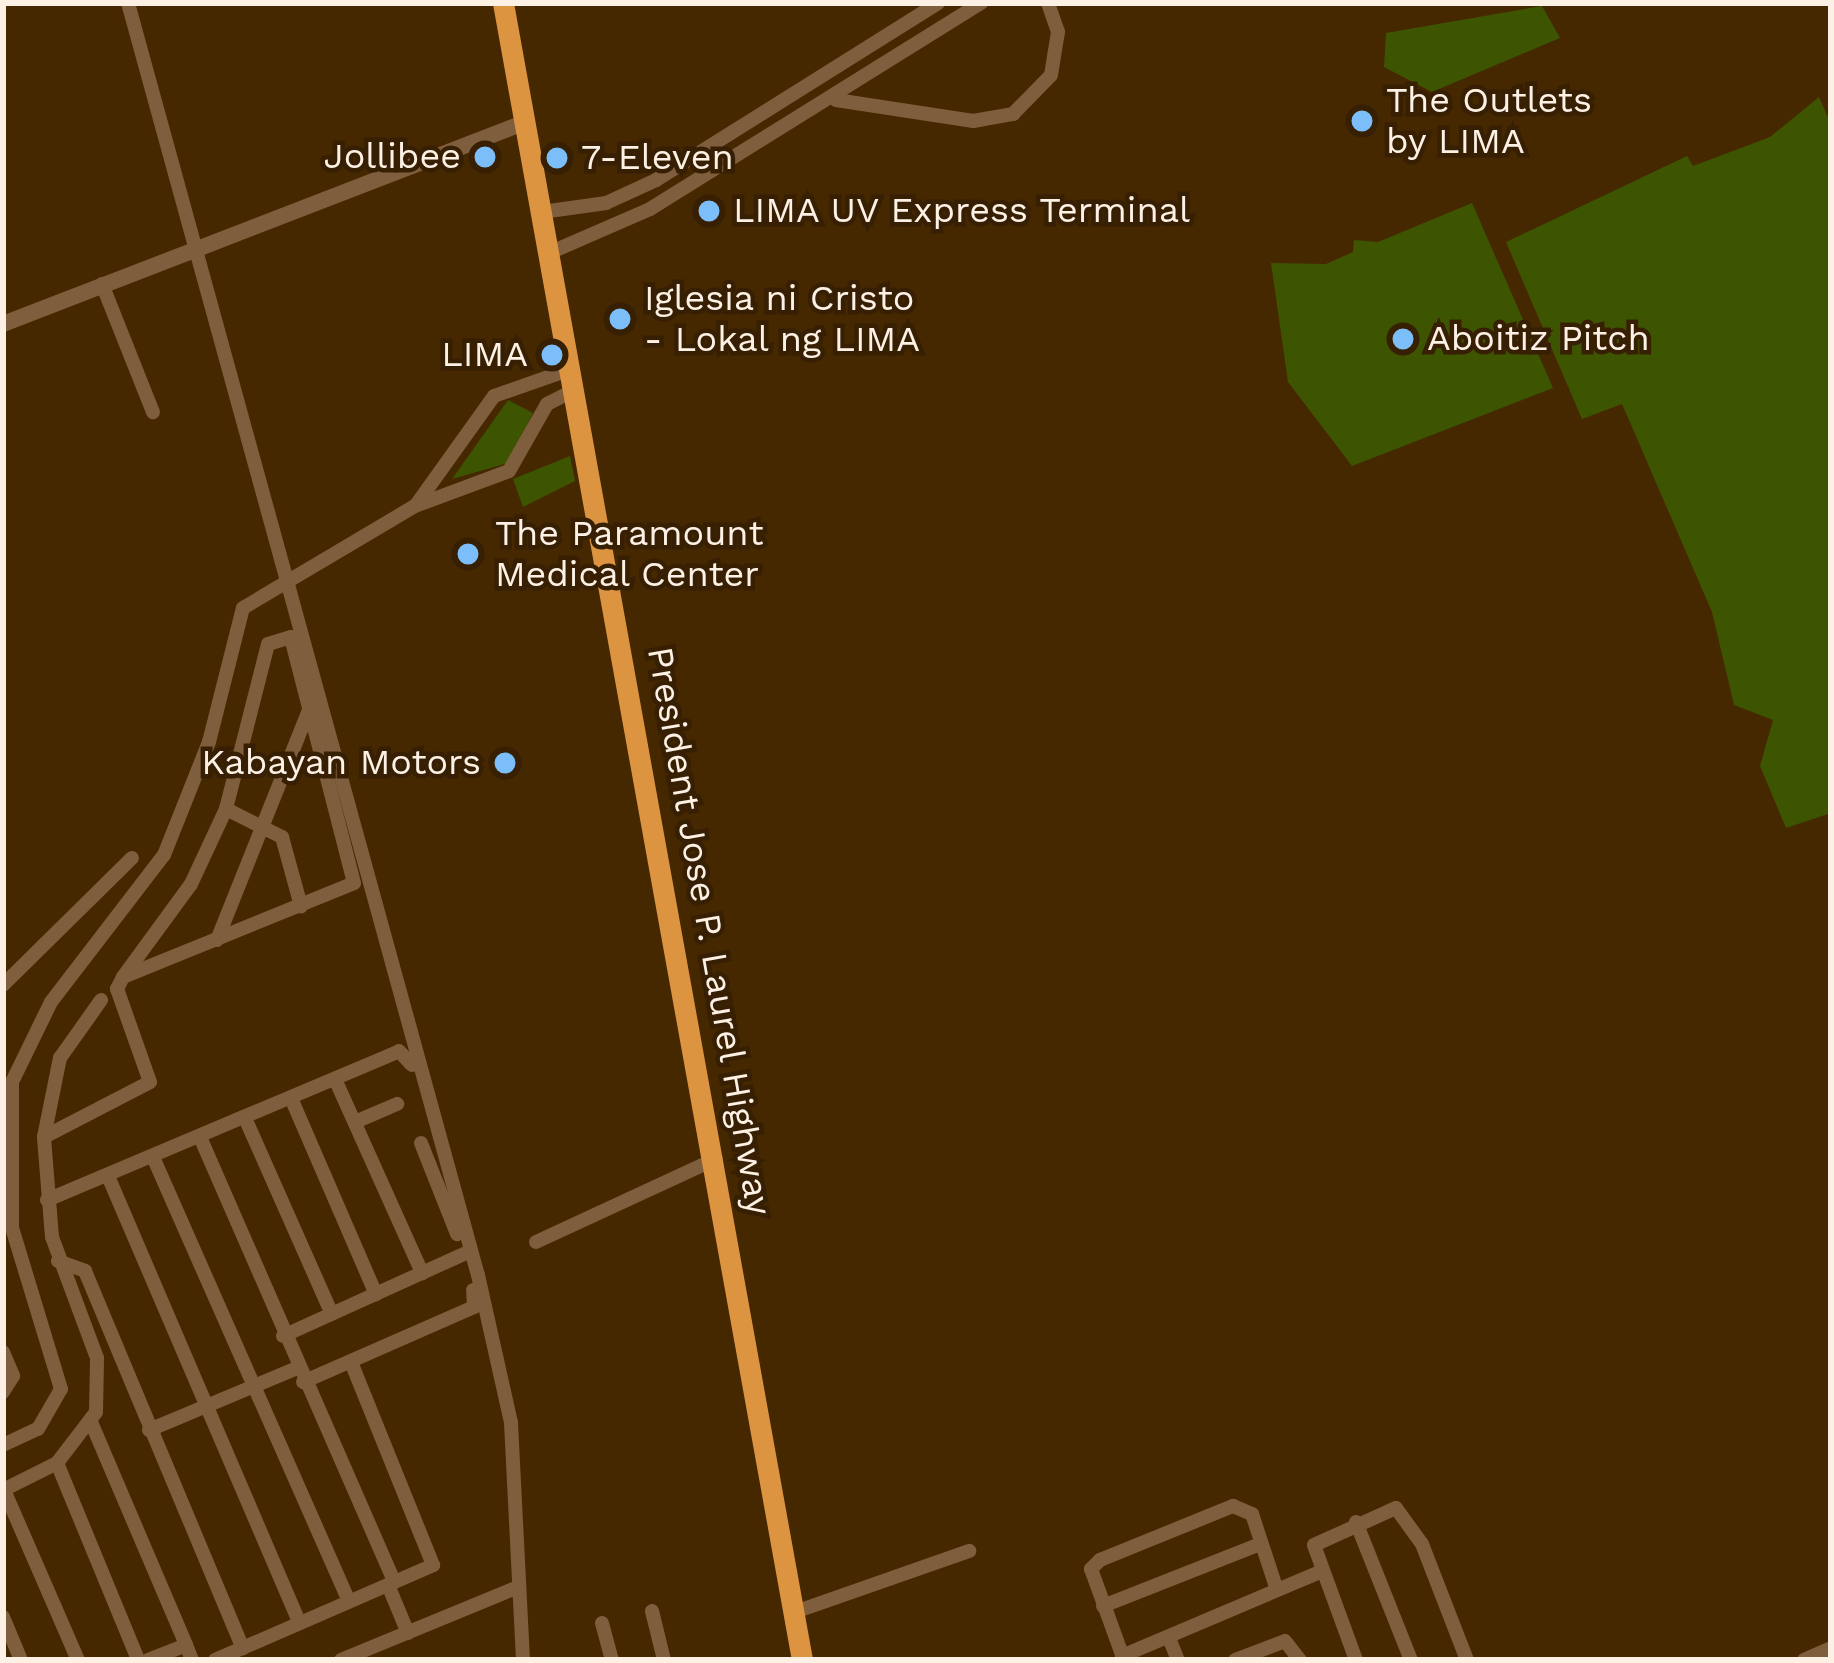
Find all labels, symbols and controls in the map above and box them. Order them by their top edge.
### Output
place label: The Outlets by LIMA [1386,78,1592,163]
marker: The Outlets by LIMA [1349,108,1375,134]
place label: Jollibee [324,135,461,179]
place label: 7-Eleven [581,136,734,180]
marker: Jollibee [472,144,498,170]
marker: 7-Eleven [544,145,570,171]
place label: LIMA UV Express Terminal [733,189,1194,233]
marker: LIMA UV Express Terminal [696,198,722,224]
place label: Iglesia ni Cristo - Lokal ng LIMA [644,276,921,361]
marker: Iglesia ni Cristo - Lokal ng LIMA [607,306,633,332]
place label: Aboitiz Pitch [1427,317,1650,361]
marker: Aboitiz Pitch [1390,326,1416,352]
place label: LIMA [441,333,528,377]
marker: LIMA [539,342,565,368]
place label: The Paramount Medical Center [495,511,763,596]
marker: The Paramount Medical Center [452,538,484,570]
street label: President Jose P. Laurel Highway [638,642,780,1220]
place label: Kabayan Motors [201,741,481,785]
marker: Kabayan Motors [492,750,518,776]

